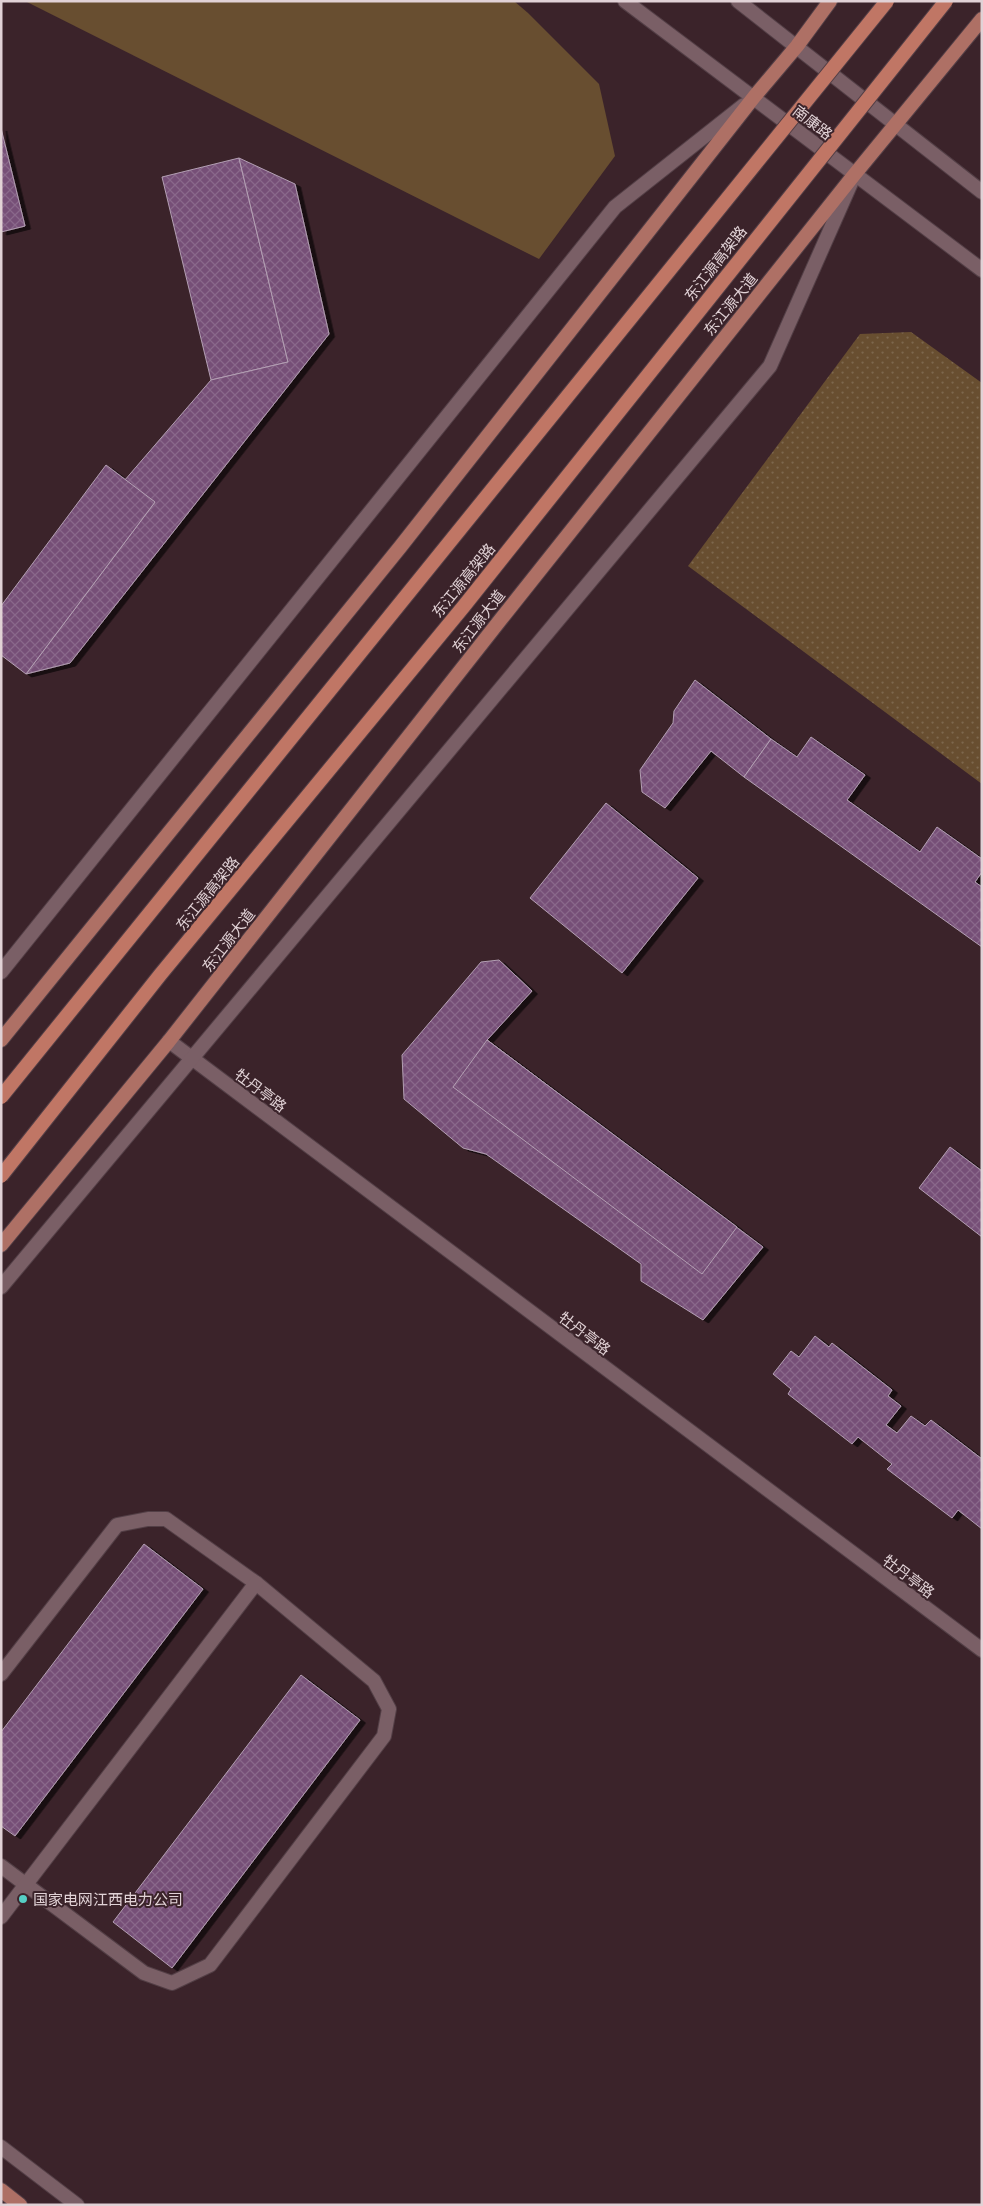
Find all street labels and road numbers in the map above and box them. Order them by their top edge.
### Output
street label: 南康路 [789,100,837,144]
street label: 东江源高架路 [679,221,751,305]
street label: 东江源大道 [699,269,761,339]
street label: 东江源高架路 [427,539,499,621]
street label: 东江源大道 [447,585,509,657]
street label: 东江源高架路 [171,852,243,934]
street label: 东江源大道 [197,904,259,976]
street label: 牡丹亭路 [231,1064,291,1116]
street label: 牡丹亭路 [555,1307,615,1359]
street label: 牡丹亭路 [879,1550,939,1602]

